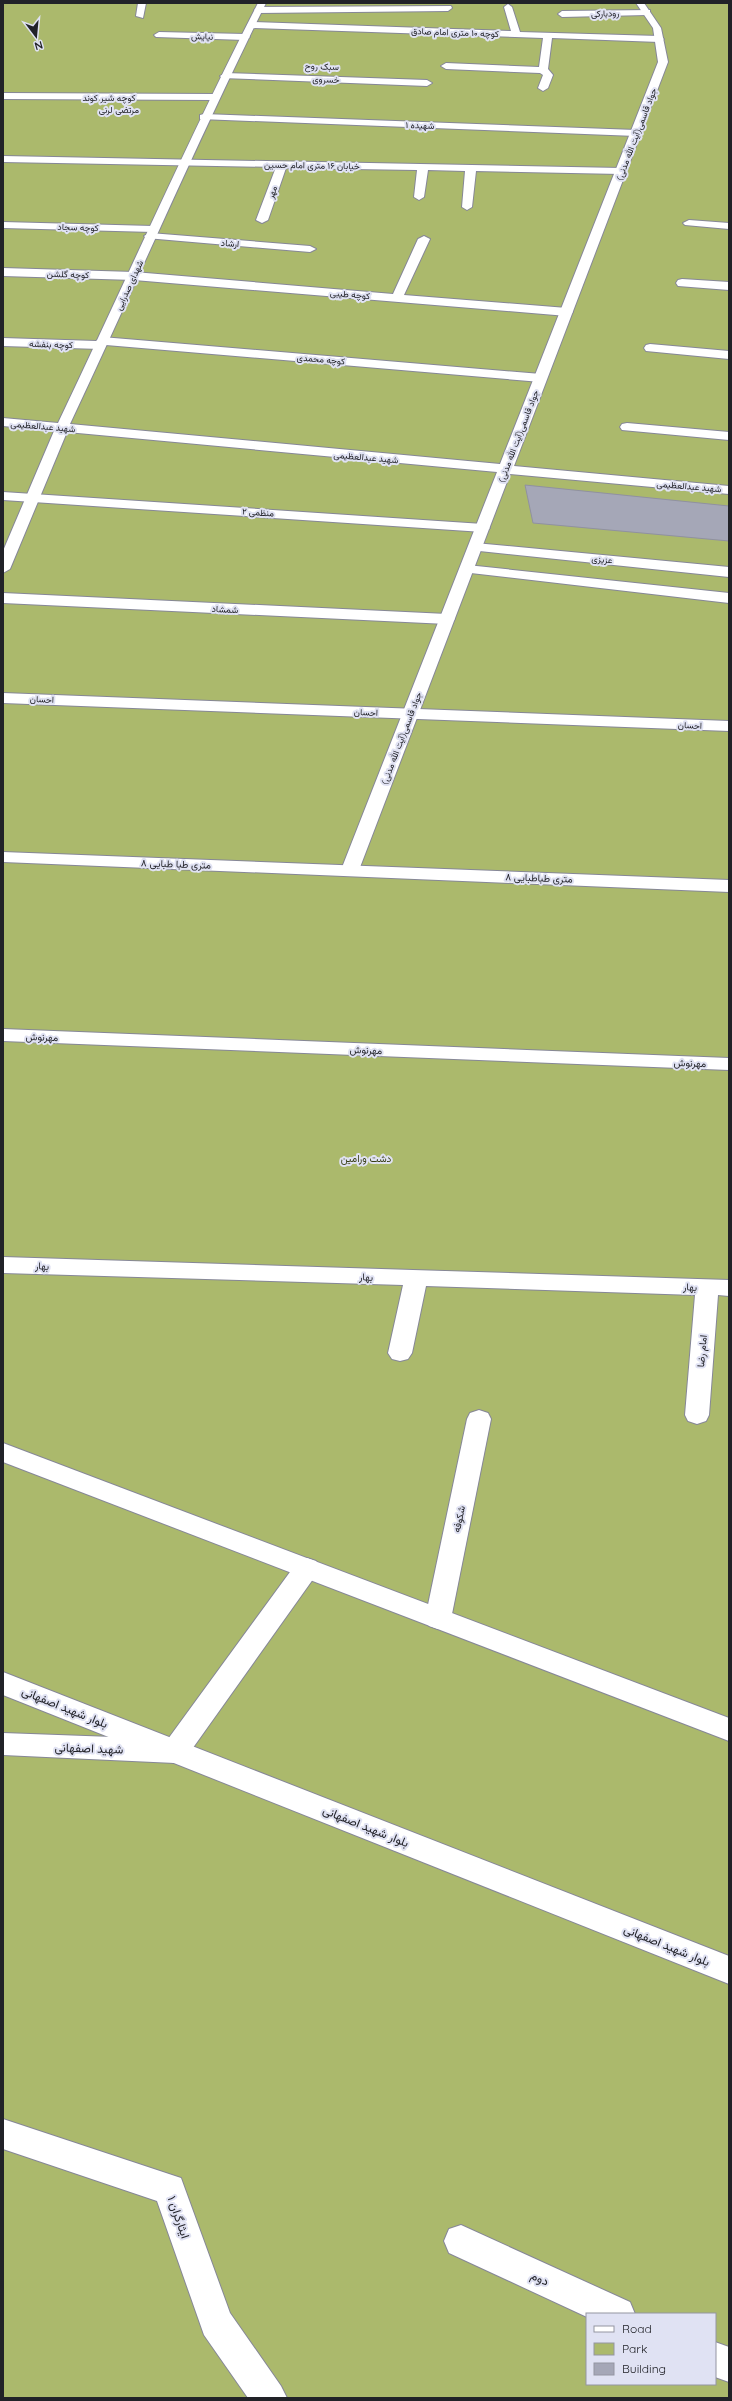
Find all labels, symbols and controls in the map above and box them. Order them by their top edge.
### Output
street label: رودبارکی [591,7,619,20]
north arrow [16,16,56,56]
street label: کوچه ۱۰ متری امام صادق [411,25,499,40]
street label: نیایش [191,30,214,42]
text: N [33,38,45,53]
street label: سبک روح [305,60,339,73]
street label: خسروی [312,73,340,86]
street label: جواد قاسمی(آیت الله مدنی) [613,86,660,182]
street label: کوچه شیر کوند [82,92,136,104]
street label: مرتضی لرنی [99,104,139,116]
street label: شهیده ۱ [405,119,435,132]
street label: خیابان ۱۶ متری امام حسین [264,159,360,172]
street label: مهر [264,184,280,201]
street label: کوچه سجاد [57,221,99,234]
street label: ارشاد [220,237,240,250]
street label: شهدای صدرایی [113,258,146,312]
street label: کوچه گلشن [47,268,89,281]
street label: کوچه طیبی [329,287,370,302]
street label: کوچه بنفشه [29,338,73,351]
street label: کوچه محمدی [296,351,346,368]
street label: جواد قاسمی(آیت الله مدنی) [495,388,542,484]
street label: شهید عبدالعظیمی [10,418,76,435]
street label: شهید عبدالعظیمی [333,449,399,466]
street label: شهید عبدالعظیمی [656,478,722,495]
street label: منظمی ۲ [242,505,275,519]
street label: عزیزی [591,552,613,567]
street label: شمشاد [211,603,239,615]
street label: جواد قاسمی(آیت الله مدنی) [378,690,425,786]
street label: احسان [30,693,54,705]
street label: احسان [354,706,378,718]
street label: احسان [678,719,702,731]
street label: ۸ متری طبا طبایی [141,856,211,872]
street label: ۸ متری طباطبایی [505,870,573,886]
street label: مهرنوش [25,1030,59,1044]
street label: مهرنوش [349,1043,383,1057]
street label: مهرنوش [673,1056,707,1070]
park label: دشت ورامین [341,1152,392,1165]
street label: بهار [34,1259,49,1273]
street label: بهار [358,1270,373,1284]
street label: بهار [682,1280,697,1294]
street label: امام رضا [694,1334,710,1368]
street label: شکوفه [450,1504,468,1534]
street label: بلوار شهید اصفهانی [19,1683,110,1732]
street label: شهید اصفهانی [54,1739,124,1758]
street label: بلوار شهید اصفهانی [320,1802,411,1851]
street label: بلوار شهید اصفهانی [621,1921,712,1970]
street label: ایثارگران ۱ [164,2194,193,2241]
street label: دوم [528,2267,552,2290]
legend [586,2313,716,2385]
text: Road [622,2321,652,2336]
text: Park [622,2341,647,2356]
text: Building [622,2361,666,2376]

